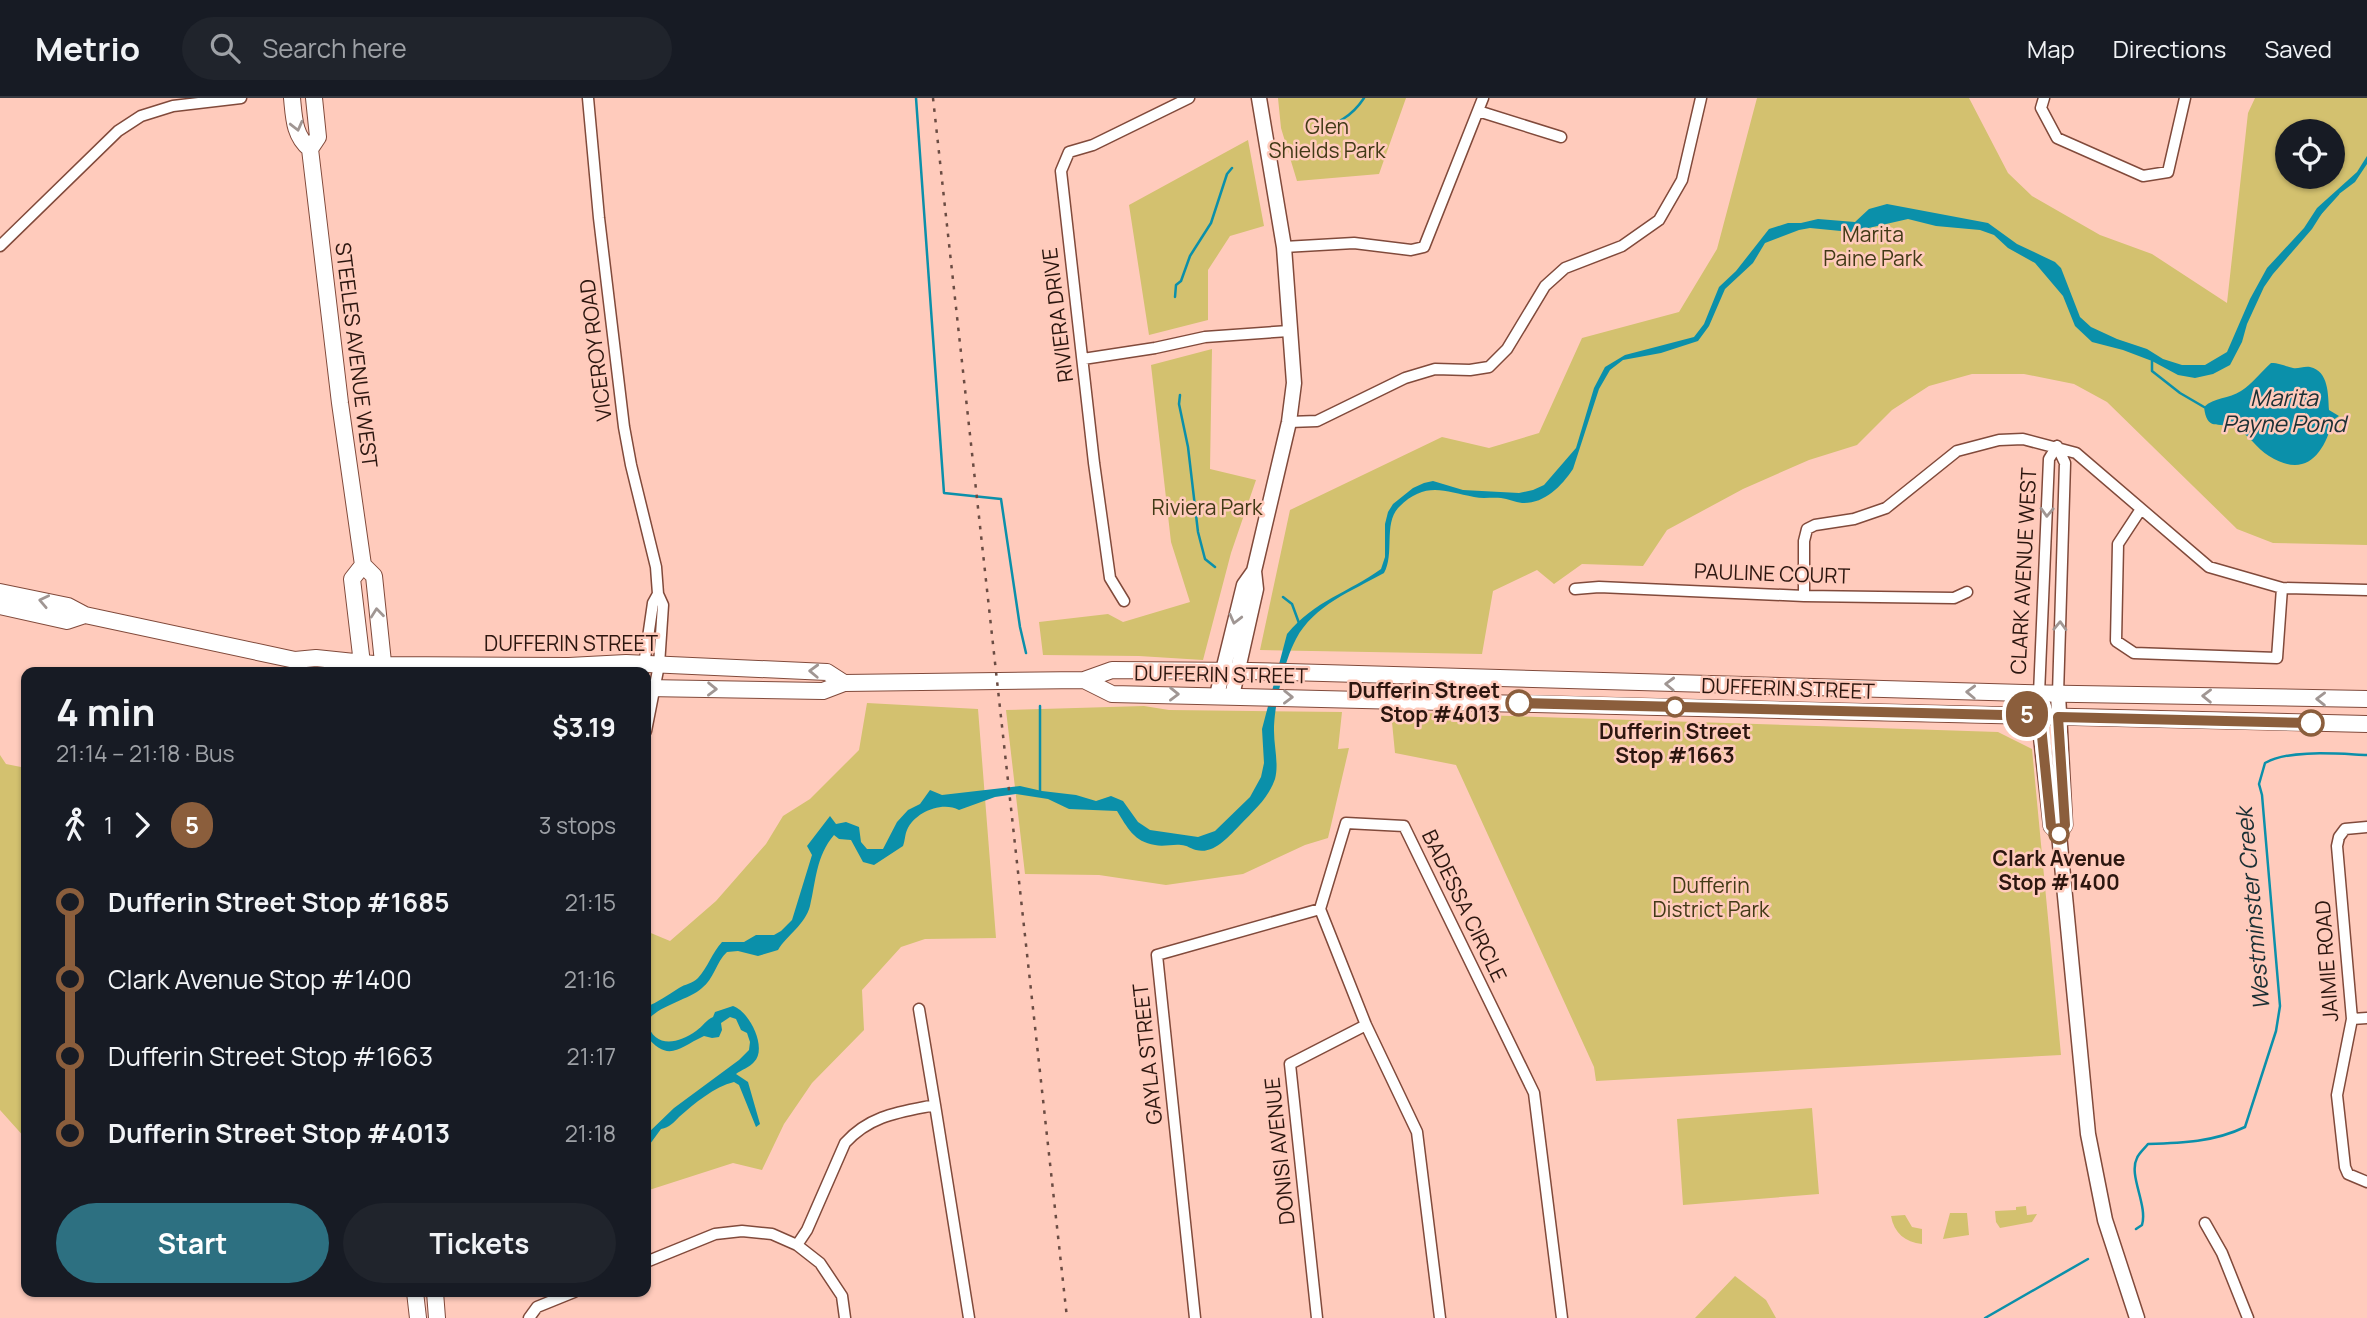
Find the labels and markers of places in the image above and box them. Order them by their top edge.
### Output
place label: Dufferin Street Stop #4013 [1348,676,1500,728]
marker: Dufferin Street Stop #4013 [1506,690,1532,716]
marker: Dufferin Street Stop #1663 [1665,697,1685,717]
unlabelled marker [2298,710,2324,736]
place label: Dufferin Street Stop #1663 [1599,717,1751,769]
marker: Clark Avenue Stop #1400 [2049,824,2069,844]
place label: Clark Avenue Stop #1400 [1992,844,2126,896]

